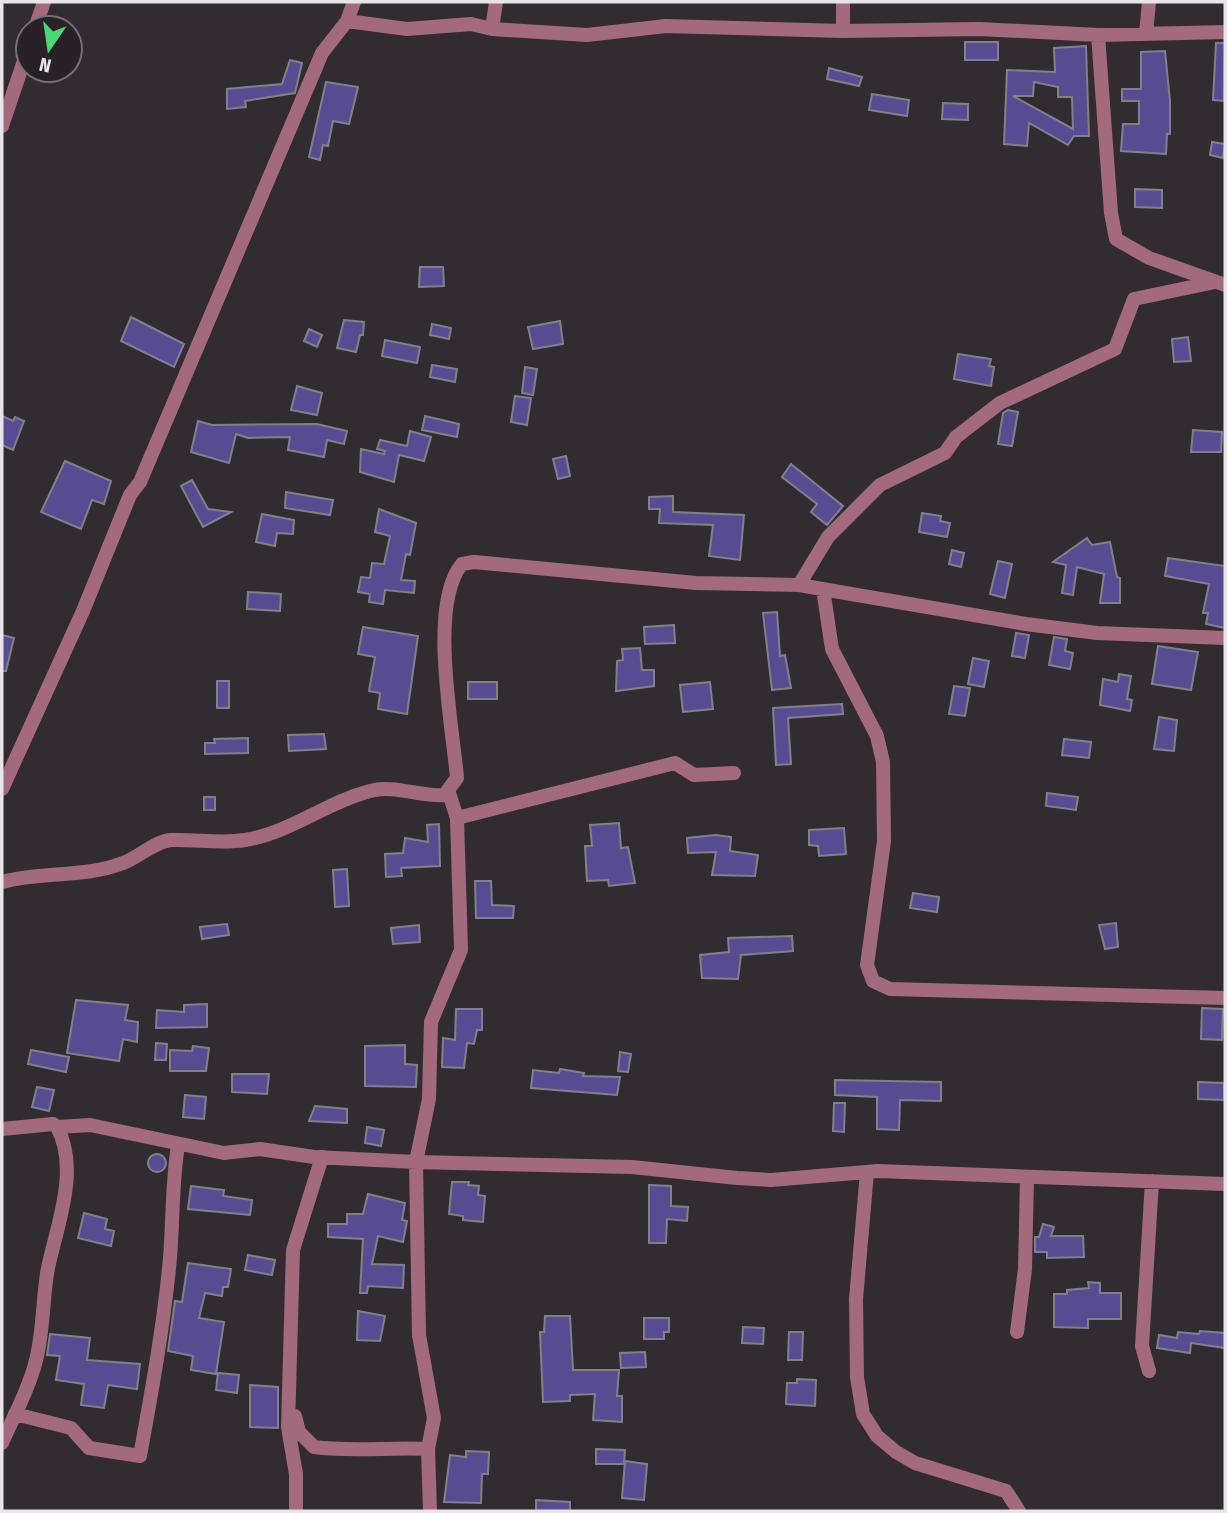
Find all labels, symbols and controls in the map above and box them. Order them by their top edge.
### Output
north arrow [14,14,84,84]
text: N [37,53,53,78]

